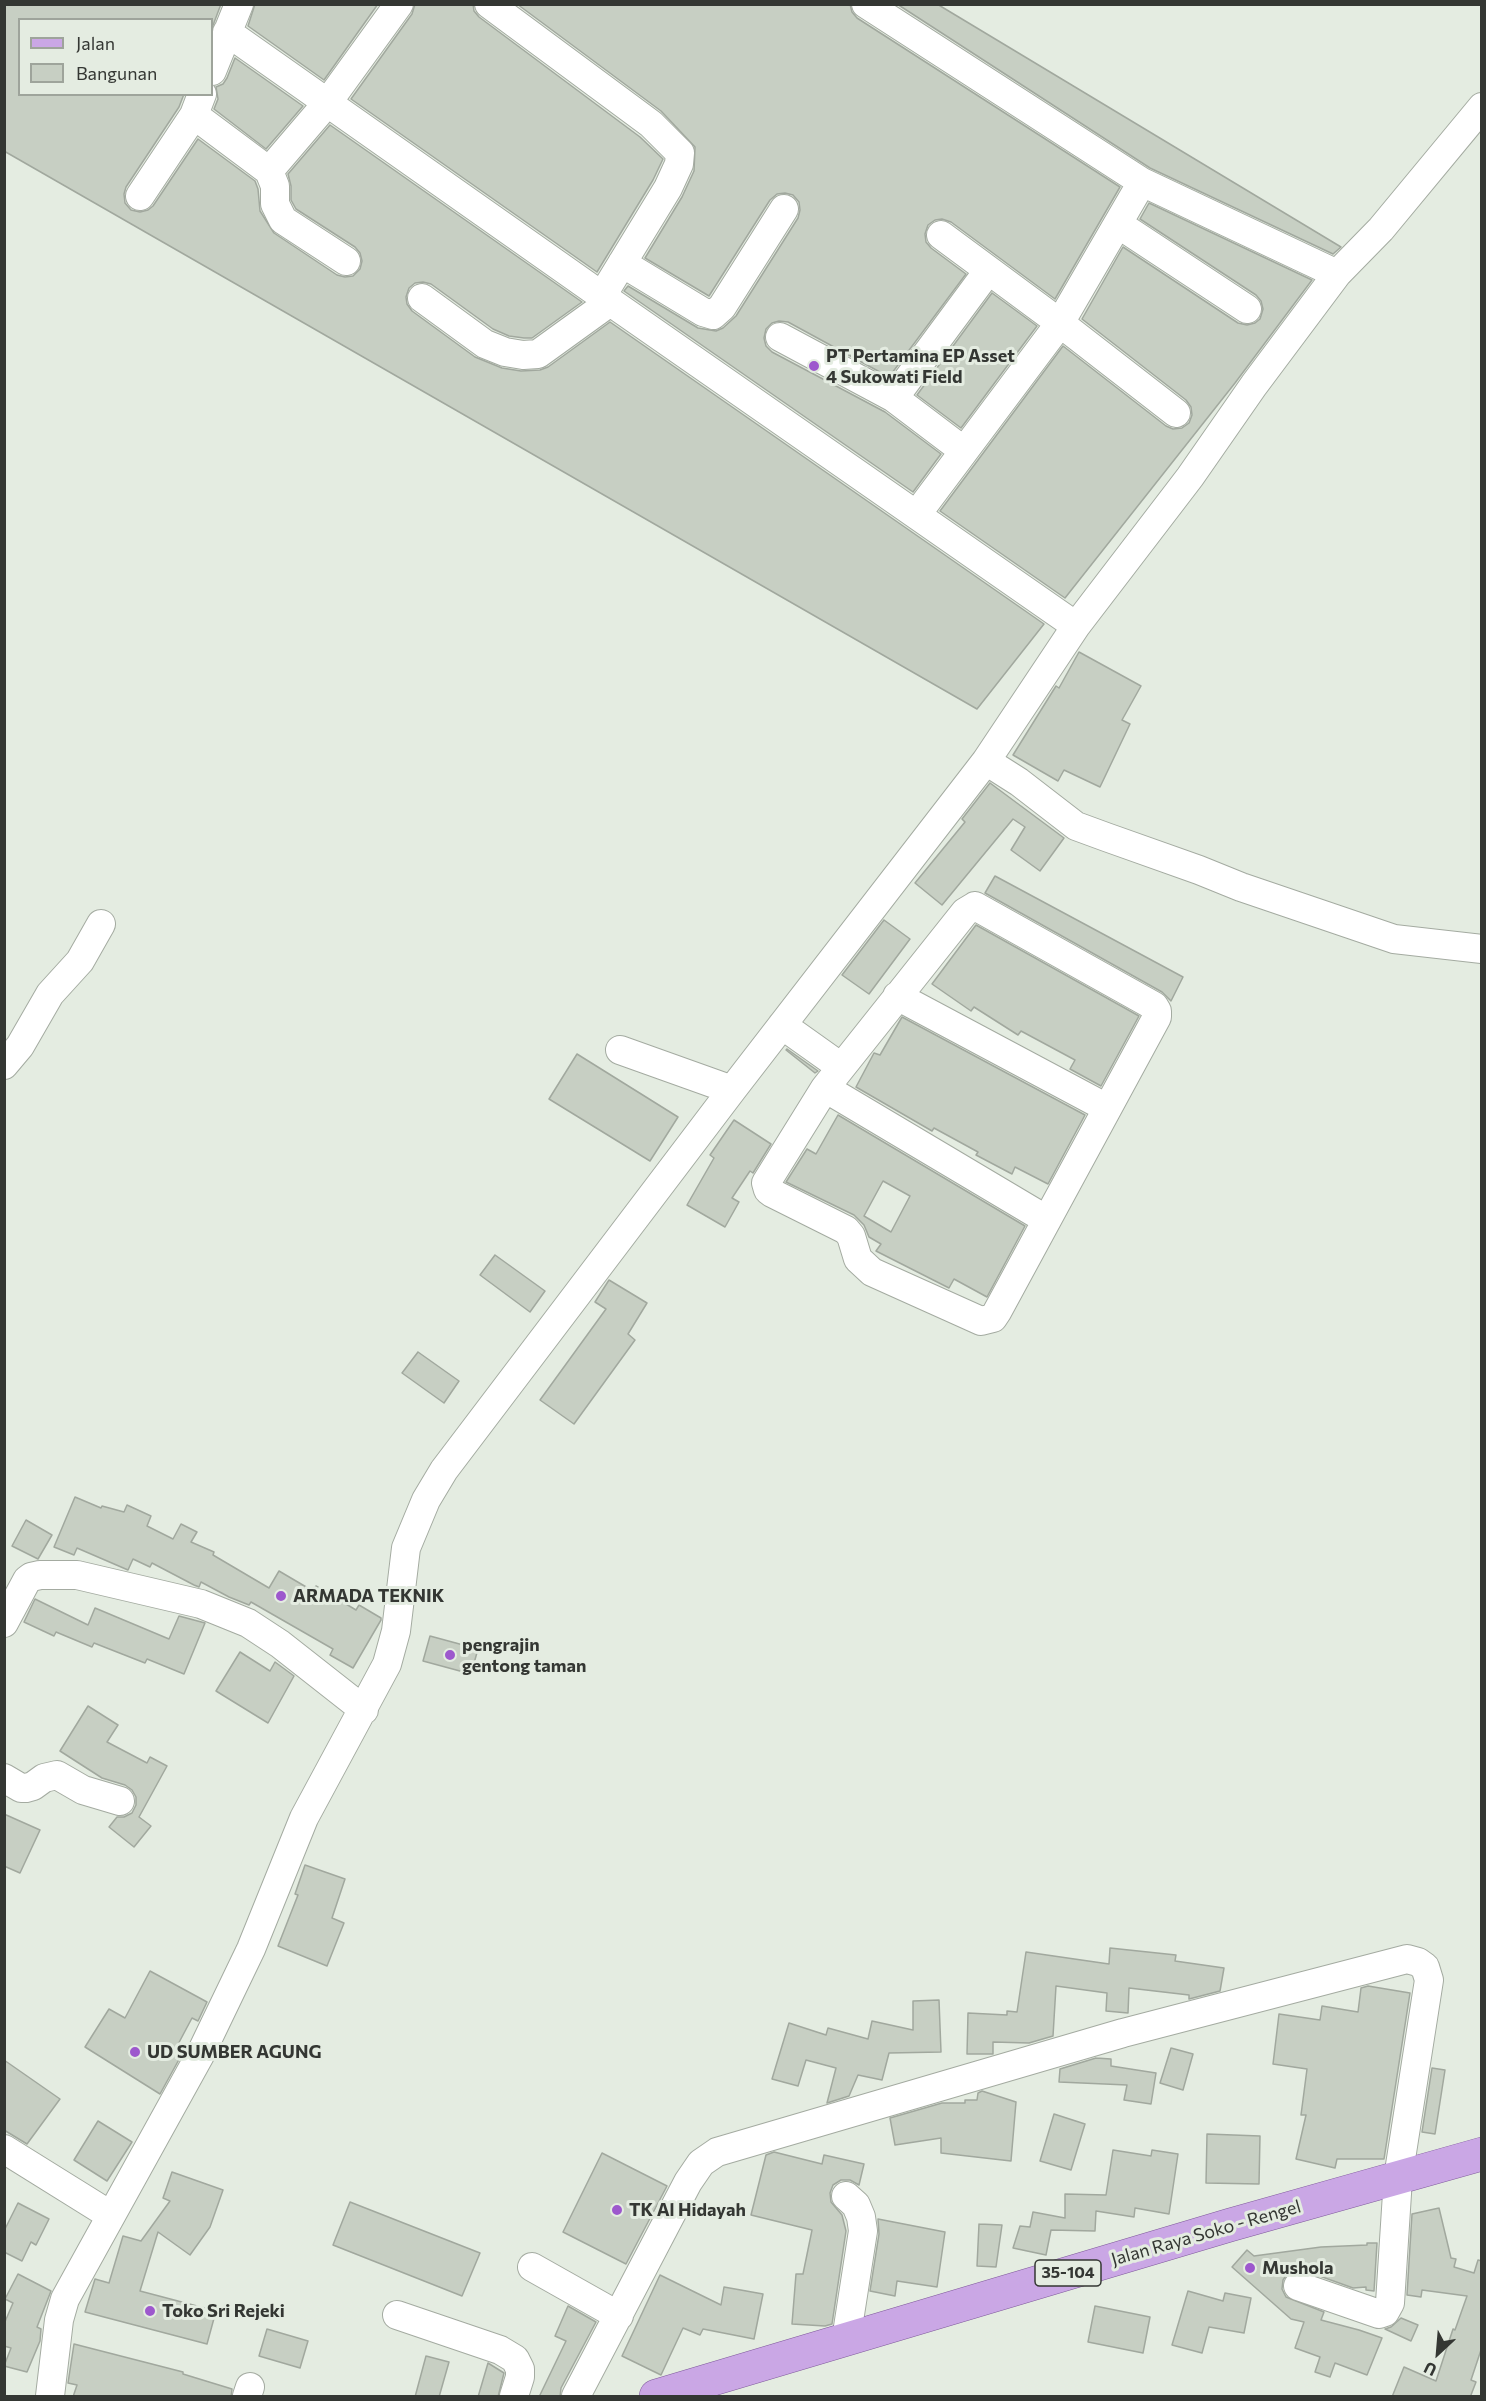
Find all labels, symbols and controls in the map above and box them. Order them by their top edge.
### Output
legend [18,18,213,96]
text: Jalan [76,32,115,54]
text: Bangunan [76,62,157,84]
place label: PT Pertamina EP Asset 4 Sukowati Field [826,345,1015,388]
marker: PT Pertamina EP Asset 4 Sukowati Field [807,359,821,373]
place label: ARMADA TEKNIK [293,1585,444,1607]
marker: ARMADA TEKNIK [274,1589,288,1603]
place label: pengrajin gentong taman [462,1634,586,1676]
marker: pengrajin gentong taman [443,1648,457,1662]
place label: UD SUMBER AGUNG [147,2041,322,2063]
marker: UD SUMBER AGUNG [128,2045,142,2059]
street label: Jalan Raya Soko - Rengel [1109,2196,1303,2270]
place label: TK Al Hidayah [629,2199,746,2221]
marker: TK Al Hidayah [610,2203,624,2217]
place label: Mushola [1262,2257,1333,2279]
road number: 35-104 [1035,2260,1101,2286]
marker: Mushola [1243,2261,1257,2275]
place label: Toko Sri Rejeki [162,2300,285,2322]
marker: Toko Sri Rejeki [143,2304,157,2318]
north arrow [1408,2323,1468,2383]
text: U [1420,2359,1439,2381]

